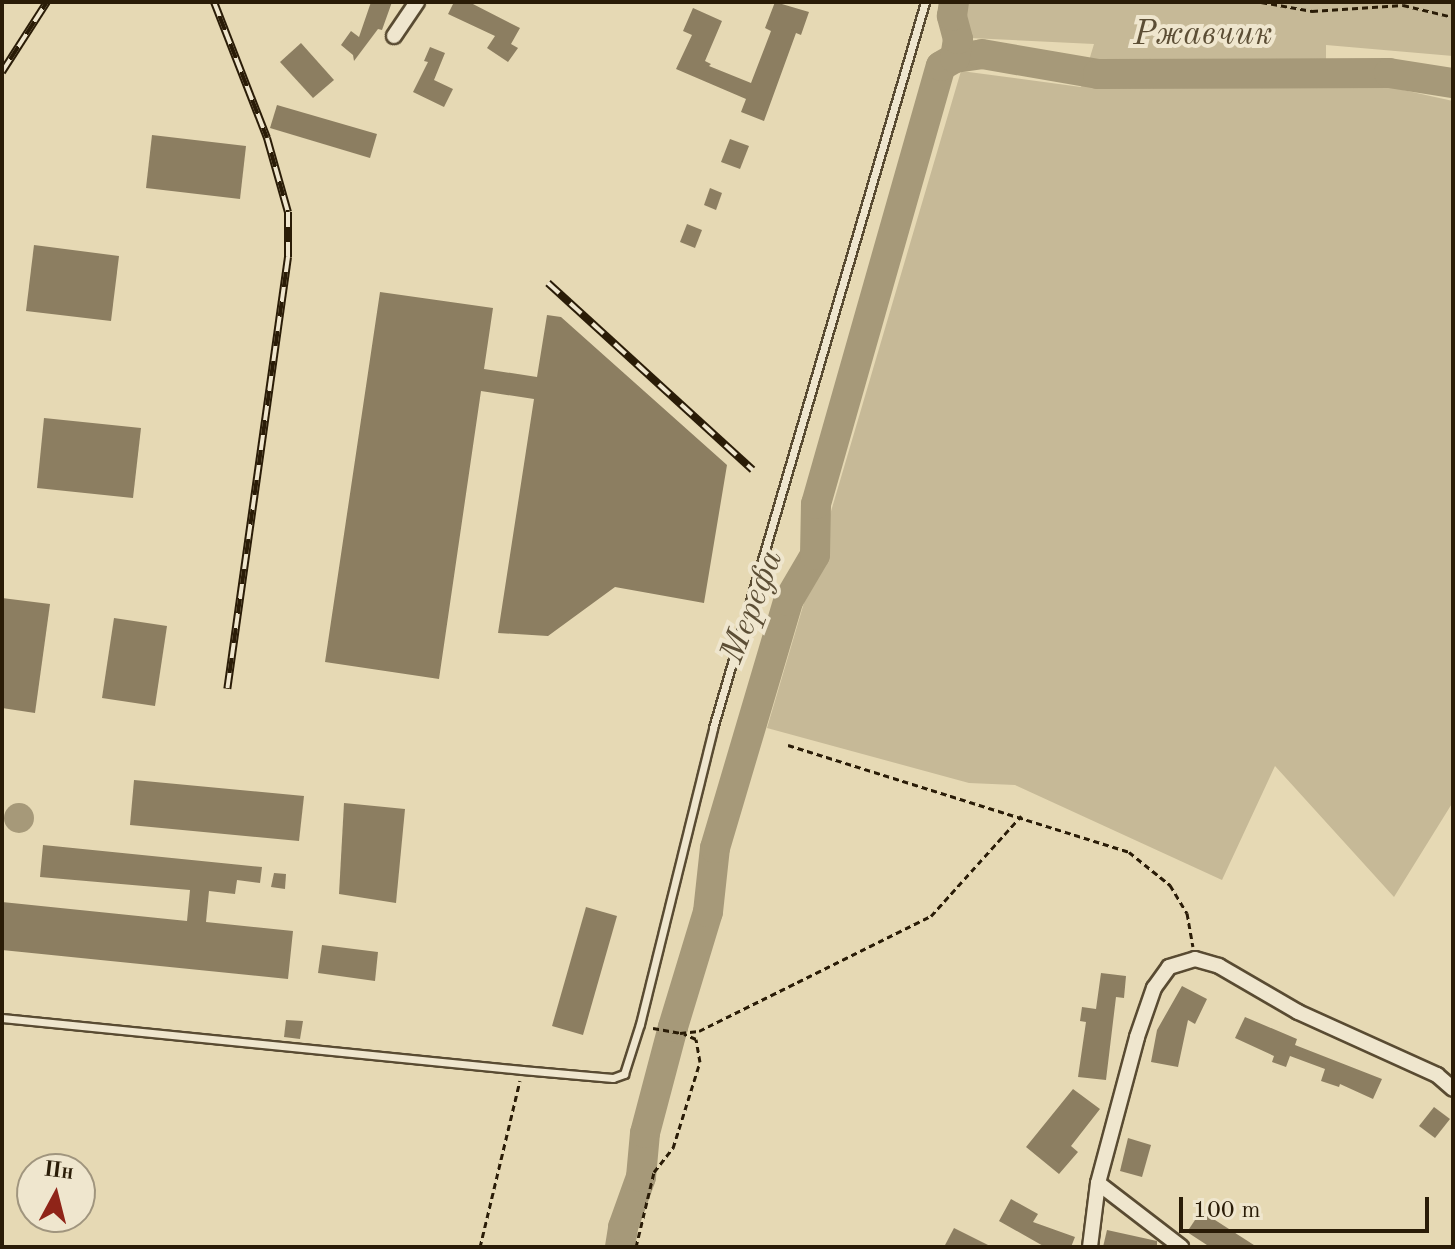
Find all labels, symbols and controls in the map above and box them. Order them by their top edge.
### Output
water label: Ржавчик [1133,16,1273,56]
water label: Мерефа [713,545,793,669]
north arrow [16,1153,96,1233]
text: Пн [42,1158,75,1184]
scale bar [1183,1181,1433,1231]
text: 100 m [1193,1199,1261,1223]

